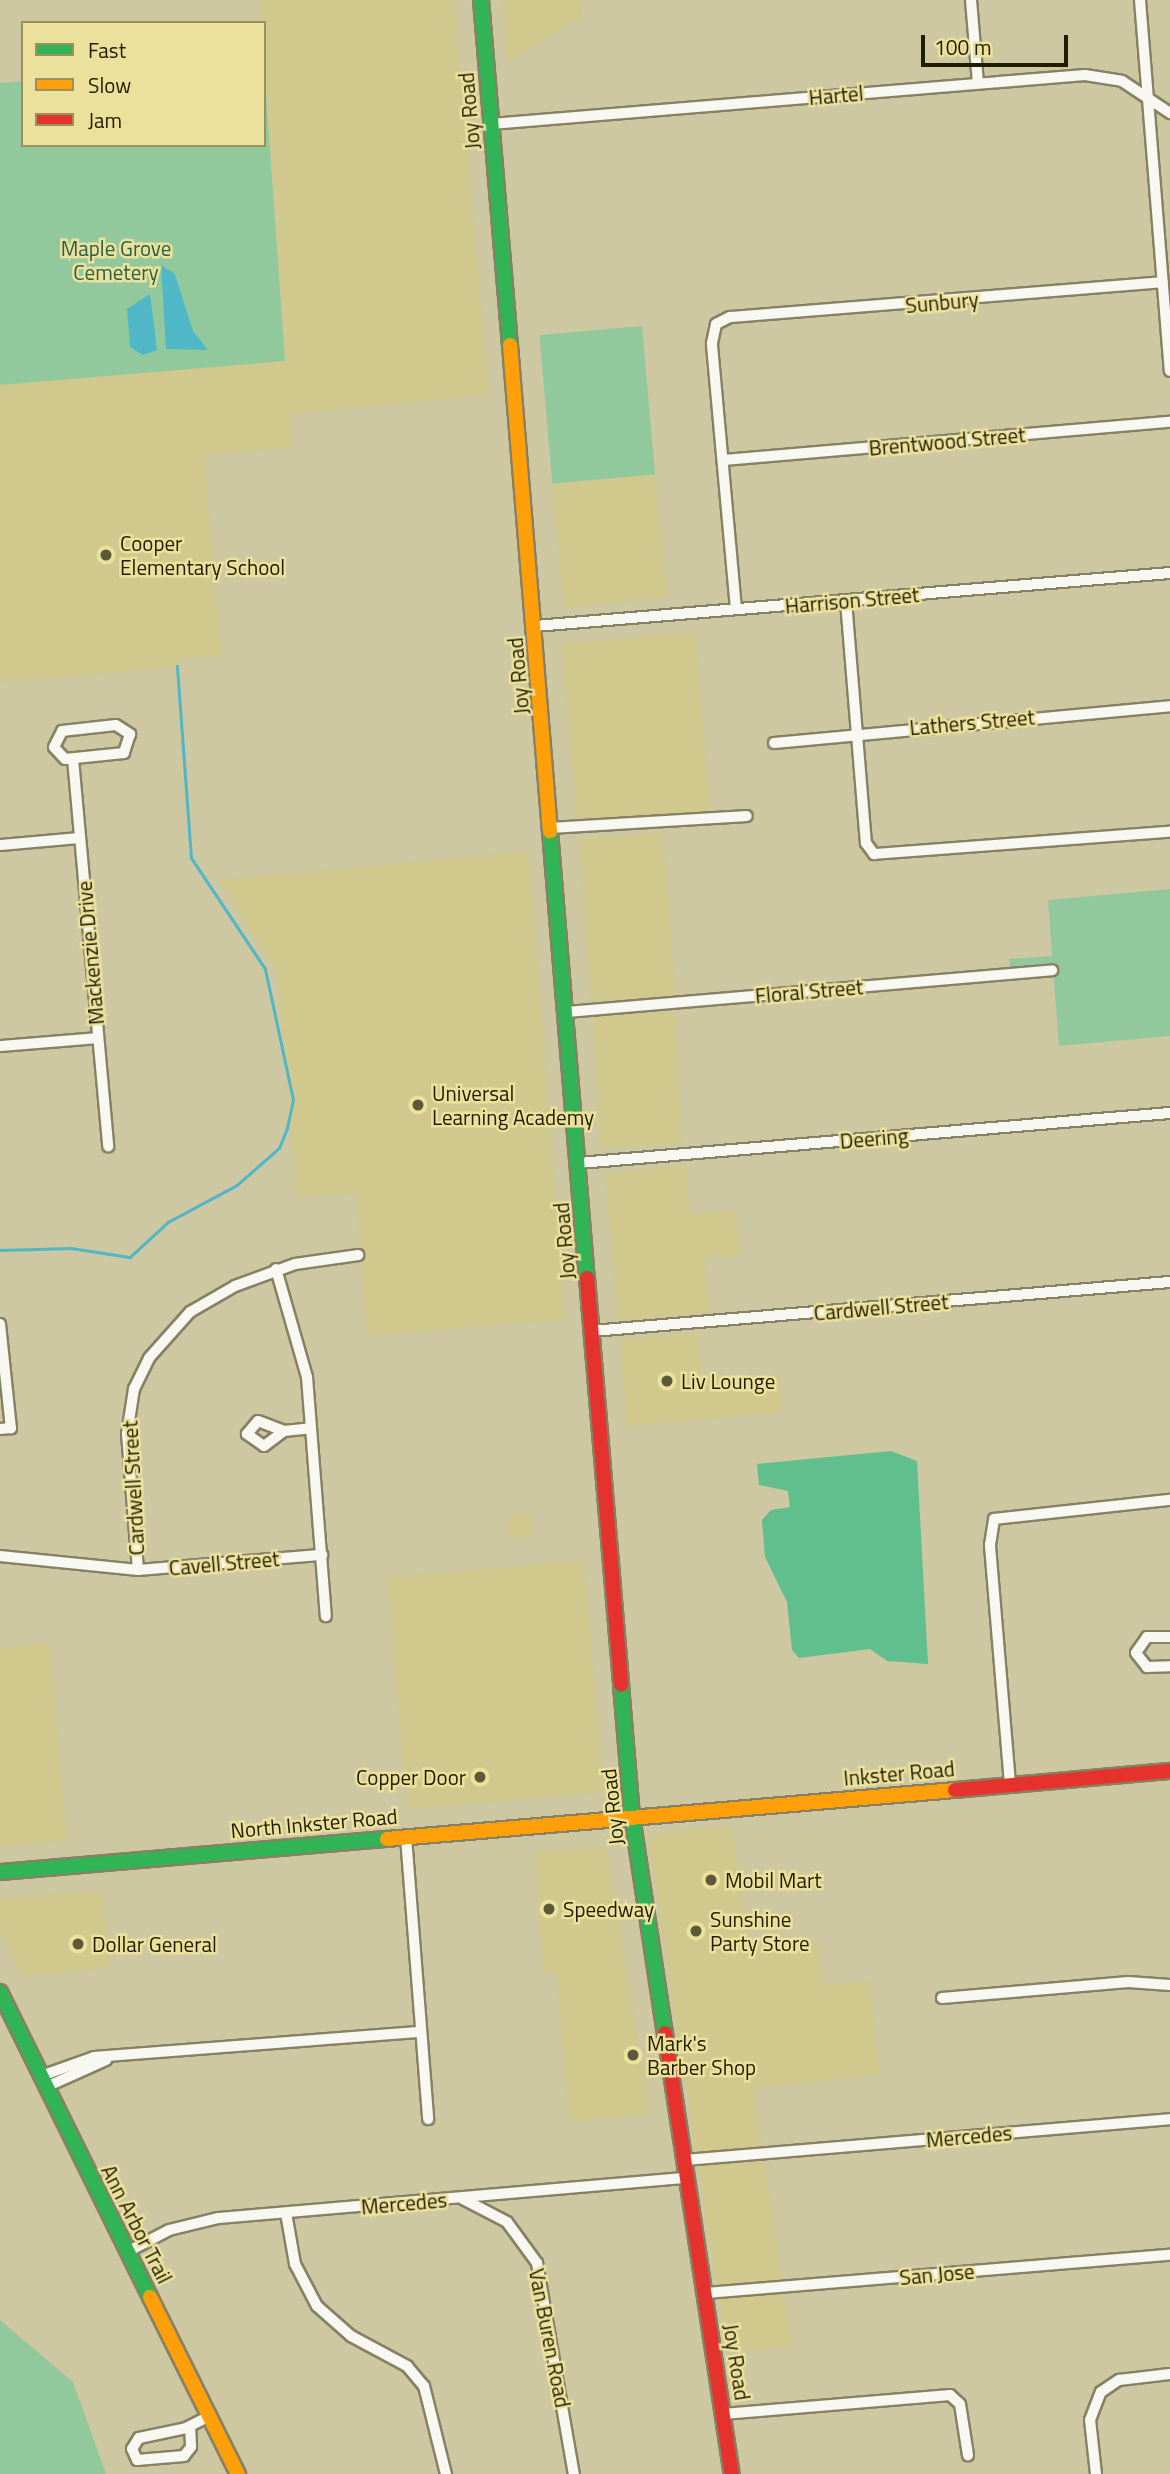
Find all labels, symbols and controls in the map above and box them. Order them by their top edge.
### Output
legend [21,21,266,147]
scale bar [925,21,1072,65]
text: 100 m [934,31,991,63]
text: Fast [88,34,126,66]
text: Slow [88,69,131,101]
street label: Joy Road [453,72,485,150]
street label: Hartel [808,80,864,110]
text: Jam [88,104,122,136]
park label: Maple Grove Cemetery [61,235,171,285]
street label: Sunbury [904,286,980,318]
street label: Brentwood Street [868,422,1026,460]
place label: Cooper Elementary School [120,530,285,580]
marker: Cooper Elementary School [98,547,114,563]
street label: Harrison Street [784,582,920,618]
street label: Joy Road [502,637,534,715]
street label: Lathers Street [908,704,1036,740]
street label: Mackenzie Drive [71,880,109,1026]
street label: Floral Street [754,974,864,1008]
place label: Universal Learning Academy [432,1080,594,1130]
marker: Universal Learning Academy [410,1097,426,1113]
street label: Deering [839,1122,909,1154]
street label: Joy Road [548,1202,580,1280]
street label: Cardwell Street [813,1289,949,1325]
place label: Liv Lounge [681,1368,775,1394]
marker: Liv Lounge [659,1373,675,1389]
street label: Cardwell Street [117,1420,149,1556]
street label: Cavell Street [168,1546,280,1580]
street label: Inkster Road [842,1756,956,1790]
place label: Copper Door [356,1764,466,1790]
street label: Joy Road [595,1767,629,1847]
marker: Copper Door [472,1769,488,1785]
street label: North Inkster Road [230,1803,398,1843]
place label: Mobil Mart [725,1867,822,1893]
marker: Mobil Mart [703,1872,719,1888]
place label: Speedway [563,1896,654,1922]
marker: Speedway [541,1901,557,1917]
place label: Sunshine Party Store [710,1906,810,1956]
marker: Sunshine Party Store [688,1923,704,1939]
place label: Dollar General [92,1931,217,1957]
marker: Dollar General [70,1936,86,1952]
place label: Mark's Barber Shop [647,2030,756,2080]
marker: Mark's Barber Shop [625,2047,641,2063]
street label: Mercedes [925,2120,1013,2152]
street label: Ann Arbor Trail [96,2160,178,2288]
street label: Mercedes [360,2187,448,2219]
street label: San Jose [898,2258,976,2290]
street label: Van Buren Road [524,2266,576,2410]
street label: Joy Road [719,2322,755,2402]

